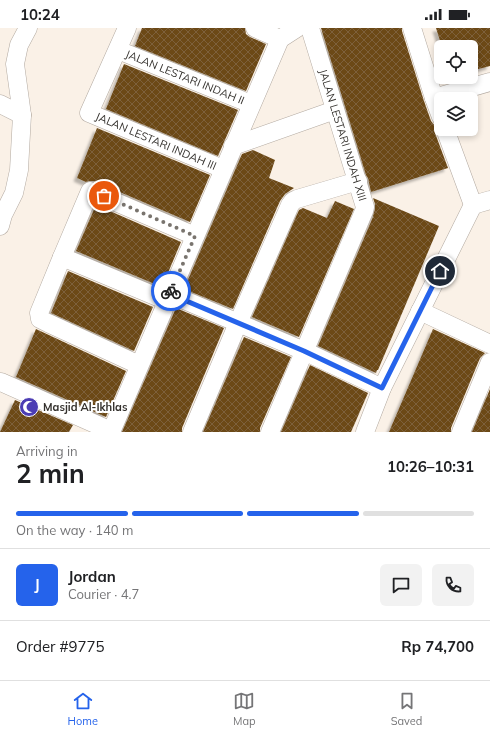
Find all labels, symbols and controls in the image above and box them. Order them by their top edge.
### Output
text: 10:24 [20,5,60,24]
map controls [434,40,478,136]
button: locate [434,40,478,84]
street label: JALAN LESTARI INDAH II [123,47,247,107]
street label: JALAN LESTARI INDAH XIII [316,67,370,203]
button: layers [434,92,478,136]
street label: JALAN LESTARI INDAH III [93,109,219,173]
pin [87,179,121,213]
icon: bag [93,185,115,207]
pin [423,254,457,288]
icon: home [429,260,451,282]
courier [151,271,191,311]
icon: bike [160,280,182,302]
mosque icon: Masjid Al-Ikhlas [18,396,40,418]
place label: Masjid Al-Ikhlas [43,400,128,414]
text: Arriving in [16,443,78,459]
text: 2 min [16,457,85,490]
text: 10:26–10:31 [387,457,474,476]
text: On the way · 140 m [16,522,133,538]
button: chat [380,564,422,606]
button: phone [432,564,474,606]
text: Jordan [68,567,116,586]
text: J [34,575,40,594]
text: Courier · 4.7 [68,586,139,602]
text: Order #9775 [16,637,104,656]
text: Rp 74,700 [401,637,474,656]
tab: Home [68,690,98,728]
tab: Map [233,690,256,728]
tab: Saved [391,690,422,728]

